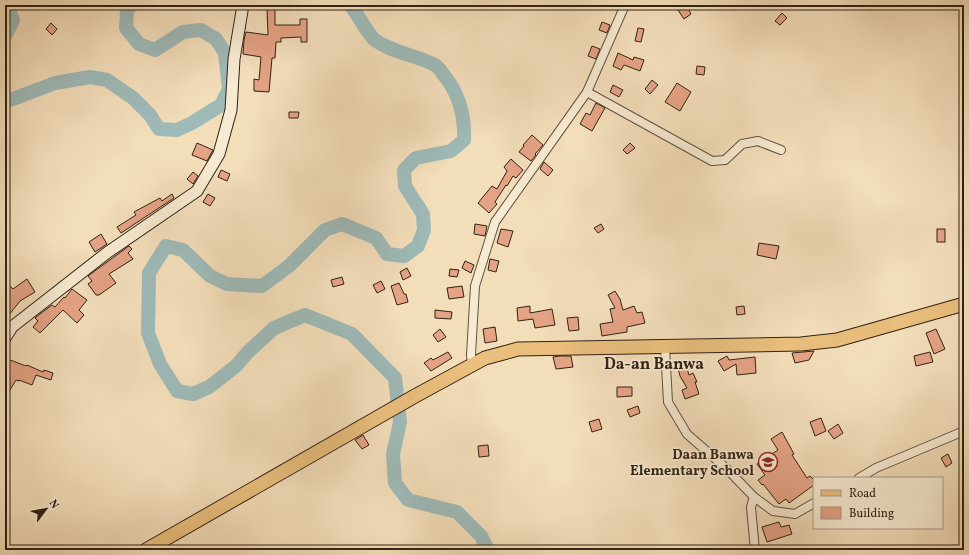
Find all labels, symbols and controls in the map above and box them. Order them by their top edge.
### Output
district label: Da-an Banwa [604,354,704,376]
place label: Daan Banwa Elementary School [630,446,754,481]
school or university icon: Daan Banwa Elementary School [757,451,779,473]
legend [813,477,943,529]
text: Road [849,486,876,502]
north arrow [26,489,66,529]
text: N [45,497,62,512]
text: Building [849,506,894,522]

